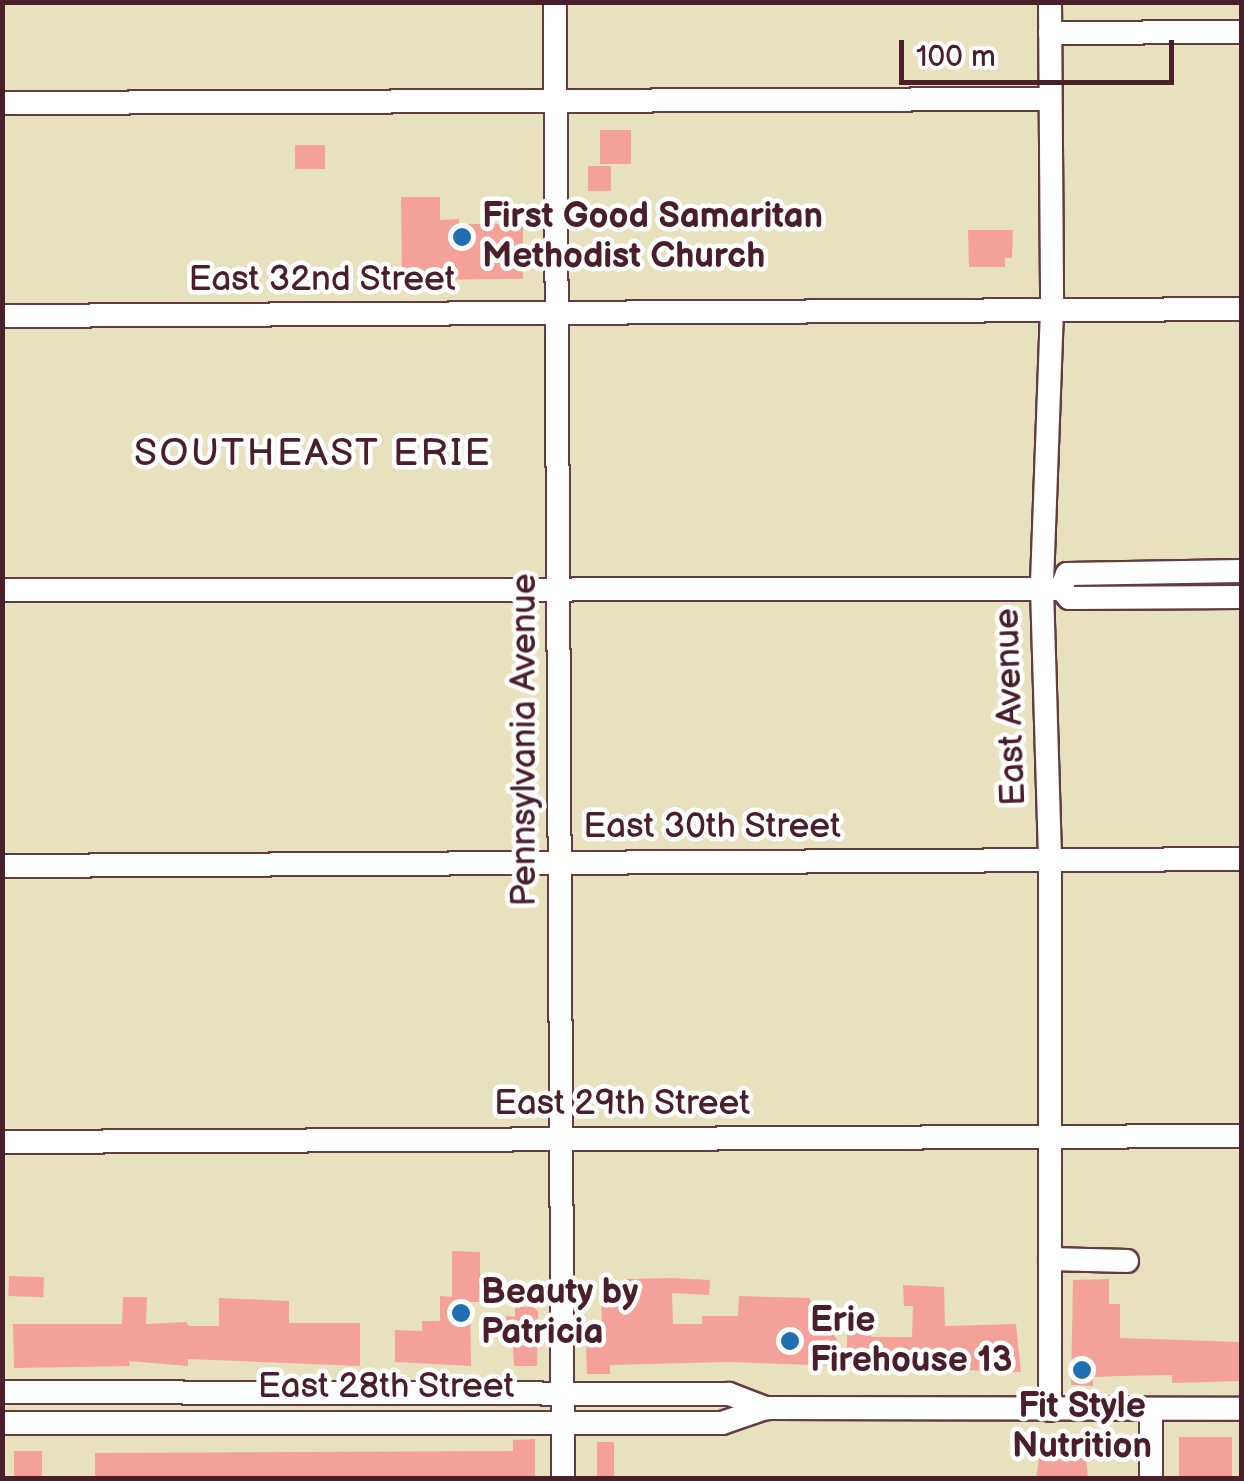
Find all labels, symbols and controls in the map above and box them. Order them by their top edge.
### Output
scale bar [904,20,1179,82]
text: 100 m [916,39,996,75]
place label: First Good Samaritan Methodist Church [482,196,823,278]
marker: First Good Samaritan Methodist Church [451,226,473,248]
street label: East 32nd Street [188,259,456,301]
district label: SOUTHEAST ERIE [134,431,492,477]
street label: Pennsylvania Avenue [504,574,546,906]
street label: East Avenue [987,607,1035,807]
street label: East 30th Street [583,806,841,848]
street label: East 29th Street [494,1083,750,1125]
place label: Beauty by Patricia [481,1272,639,1354]
place label: Erie Firehouse 13 [810,1300,1012,1382]
marker: Beauty by Patricia [450,1302,472,1324]
marker: Erie Firehouse 13 [779,1330,801,1352]
marker: Fit Style Nutrition [1071,1359,1093,1381]
street label: East 28th Street [257,1366,515,1408]
place label: Fit Style Nutrition [1012,1386,1152,1468]

